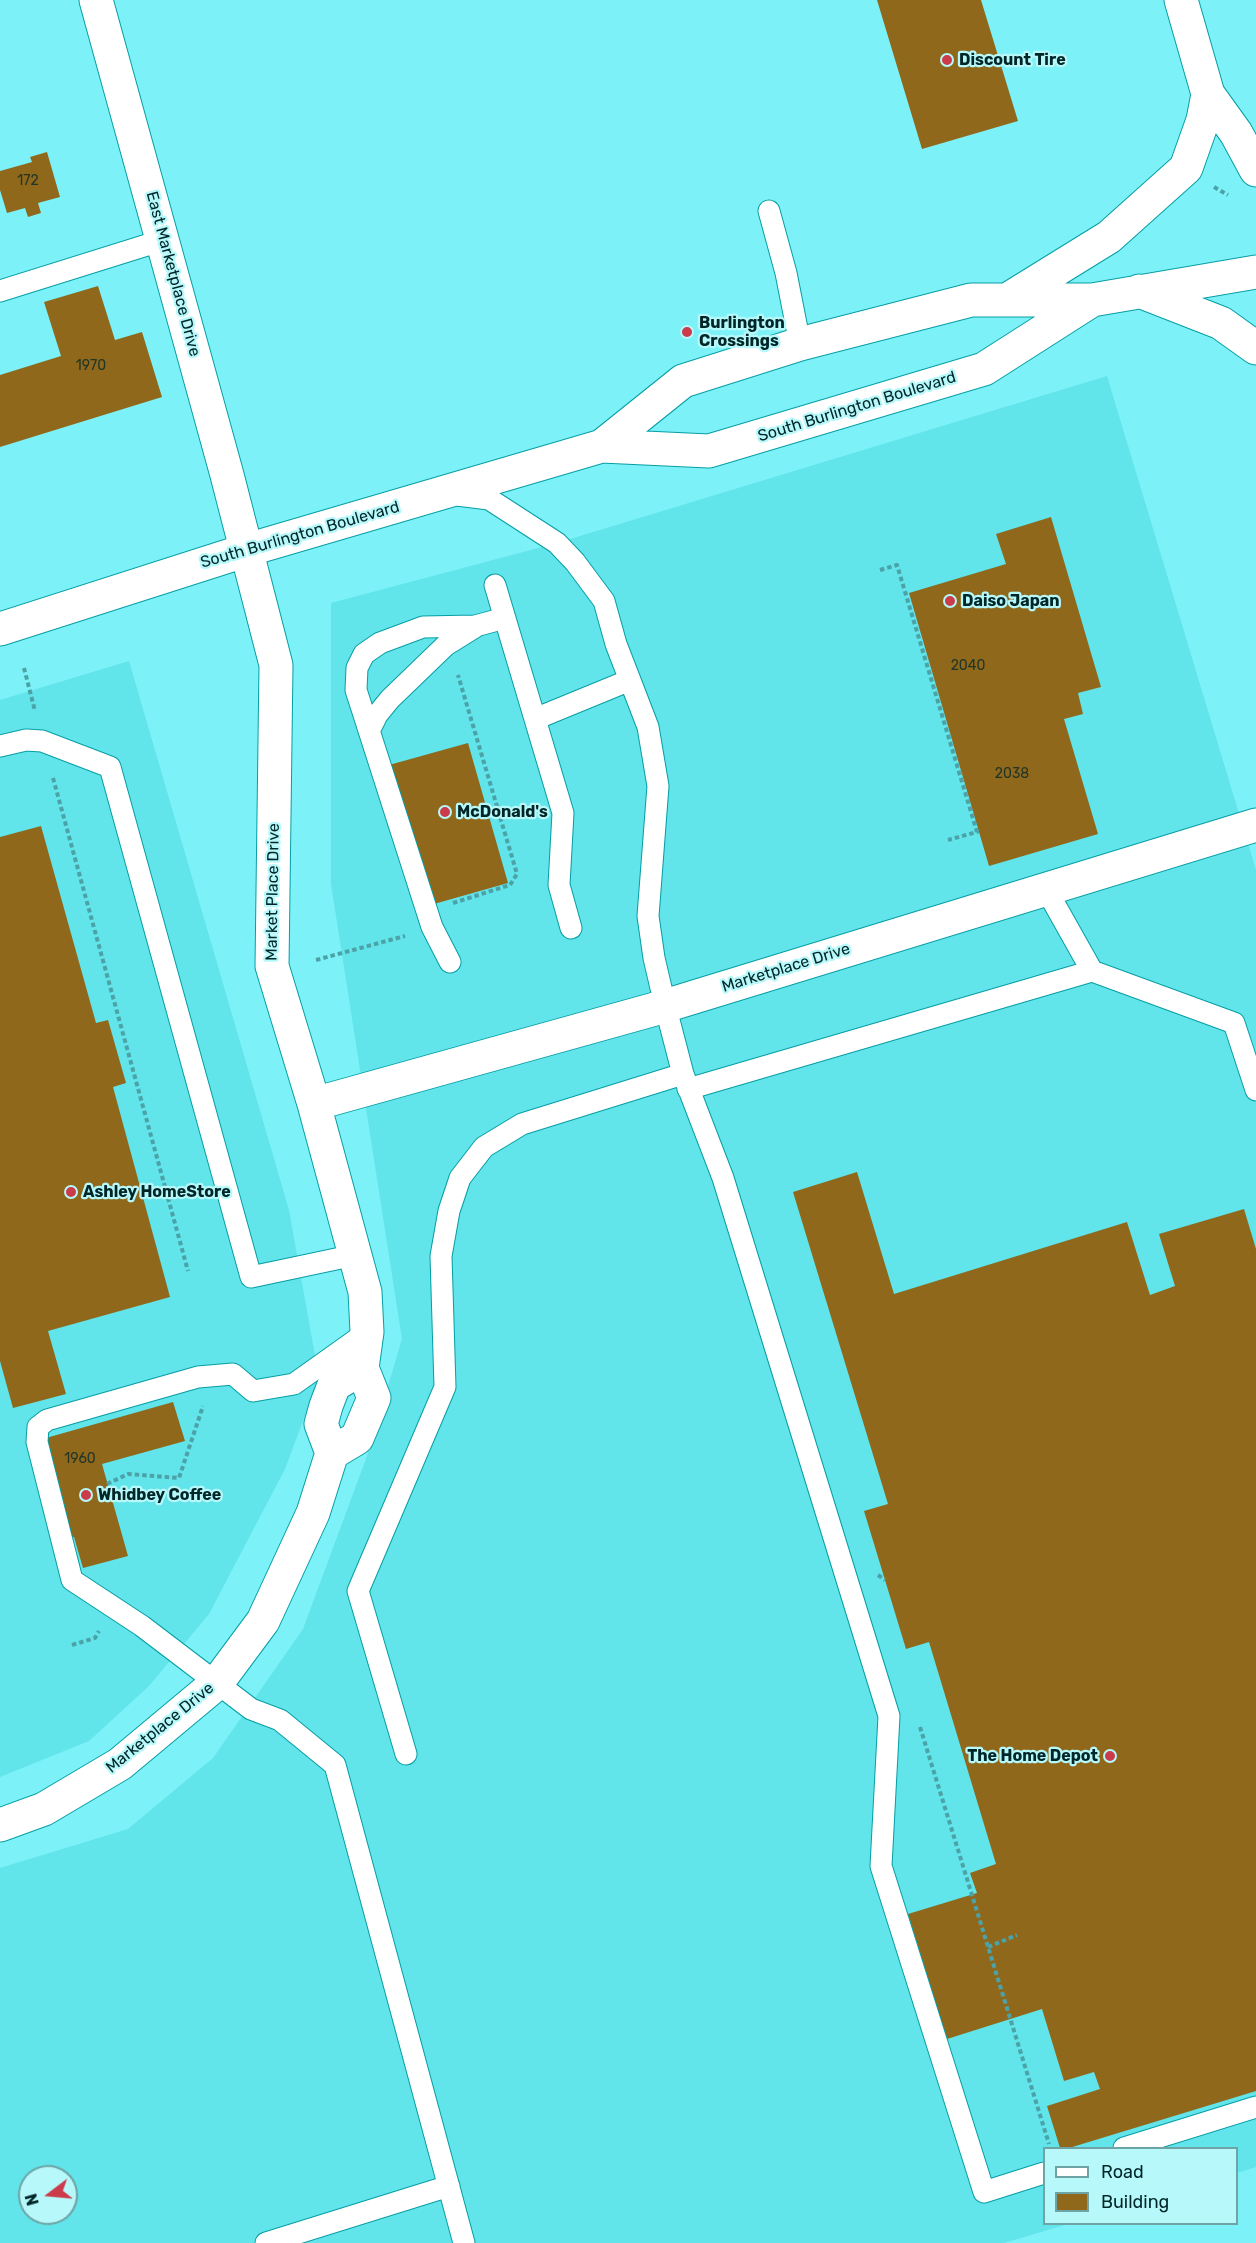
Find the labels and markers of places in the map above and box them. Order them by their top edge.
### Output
place label: Discount Tire [959,50,1066,70]
marker: Discount Tire [940,53,954,67]
place label: Burlington Crossings [699,313,785,351]
marker: Burlington Crossings [680,325,694,339]
place label: Daiso Japan [962,591,1059,611]
marker: Daiso Japan [943,594,957,608]
place label: McDonald's [457,802,548,822]
marker: McDonald's [438,805,452,819]
place label: Ashley HomeStore [83,1182,231,1202]
marker: Ashley HomeStore [64,1185,78,1199]
place label: Whidbey Coffee [98,1485,221,1505]
marker: Whidbey Coffee [79,1488,93,1502]
place label: The Home Depot [967,1746,1098,1766]
marker: The Home Depot [1103,1749,1117,1763]

